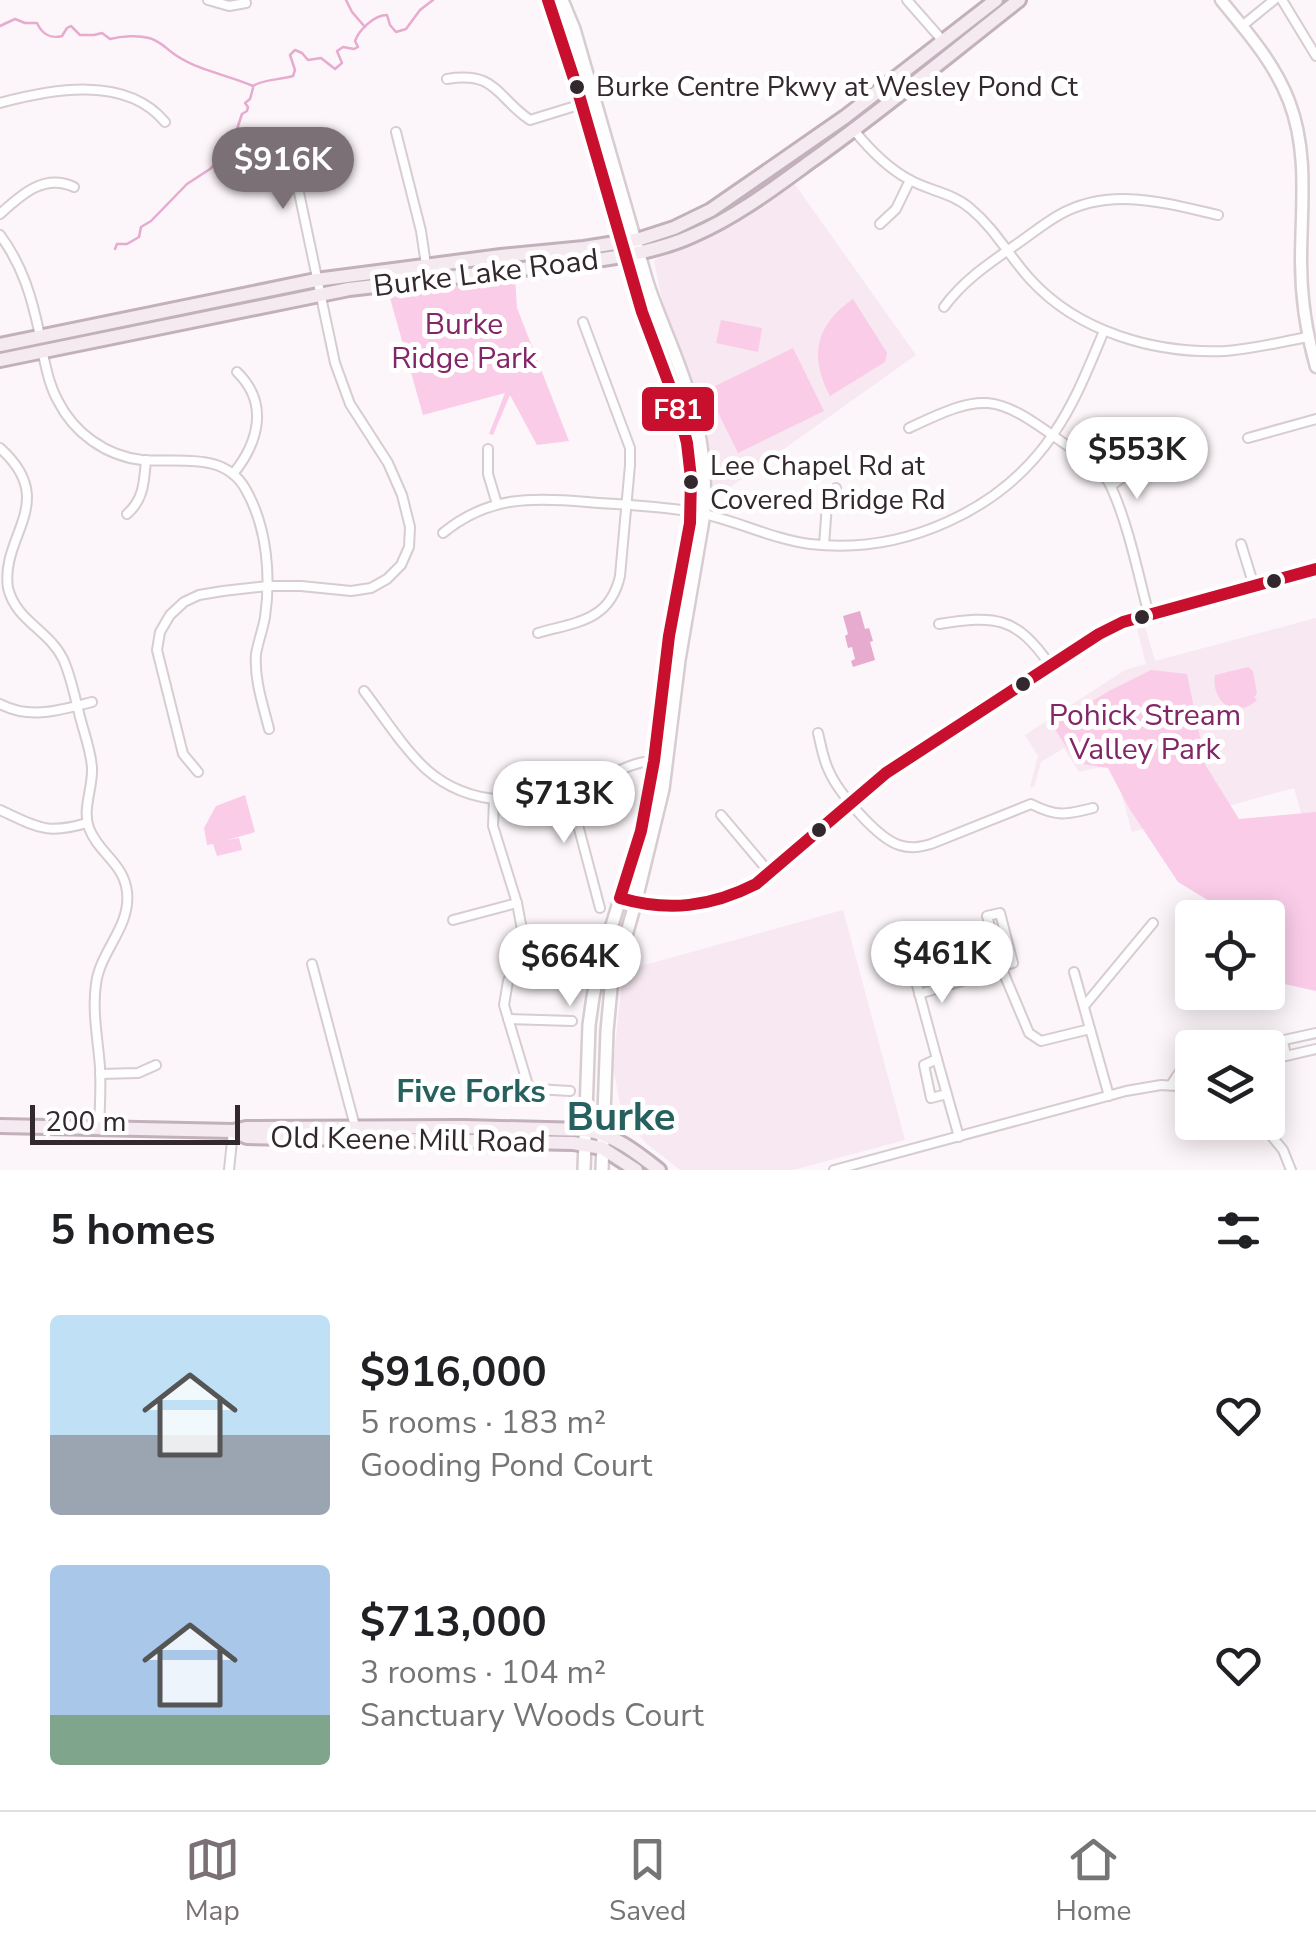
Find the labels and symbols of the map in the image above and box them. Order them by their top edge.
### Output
place label: Burke Centre Pkwy at Wesley Pond Ct [596,68,1078,106]
marker: Burke Centre Pkwy at Wesley Pond Ct [567,77,587,97]
pin: $916K [213,127,353,212]
street label: Burke Lake Road [371,239,601,307]
park label: Burke Ridge Park [391,304,538,379]
line badge: F81 [640,385,716,433]
text: F81 [653,391,703,429]
pin: $553K [1067,417,1207,502]
place label: Lee Chapel Rd at Covered Bridge Rd [710,447,946,519]
marker: Lee Chapel Rd at Covered Bridge Rd [681,472,701,492]
unlabelled marker [1264,571,1284,591]
unlabelled marker [1132,607,1152,627]
unlabelled marker [1013,674,1033,694]
park label: Pohick Stream Valley Park [1049,695,1241,770]
pin: $713K [494,761,634,846]
unlabelled marker [809,820,829,840]
pin: $461K [872,921,1012,1006]
pin: $664K [500,924,640,1009]
district label: Five Forks [396,1070,546,1113]
district label: Burke [566,1090,676,1144]
scale bar [30,1100,240,1144]
street label: Old Keene Mill Road [270,1117,546,1163]

